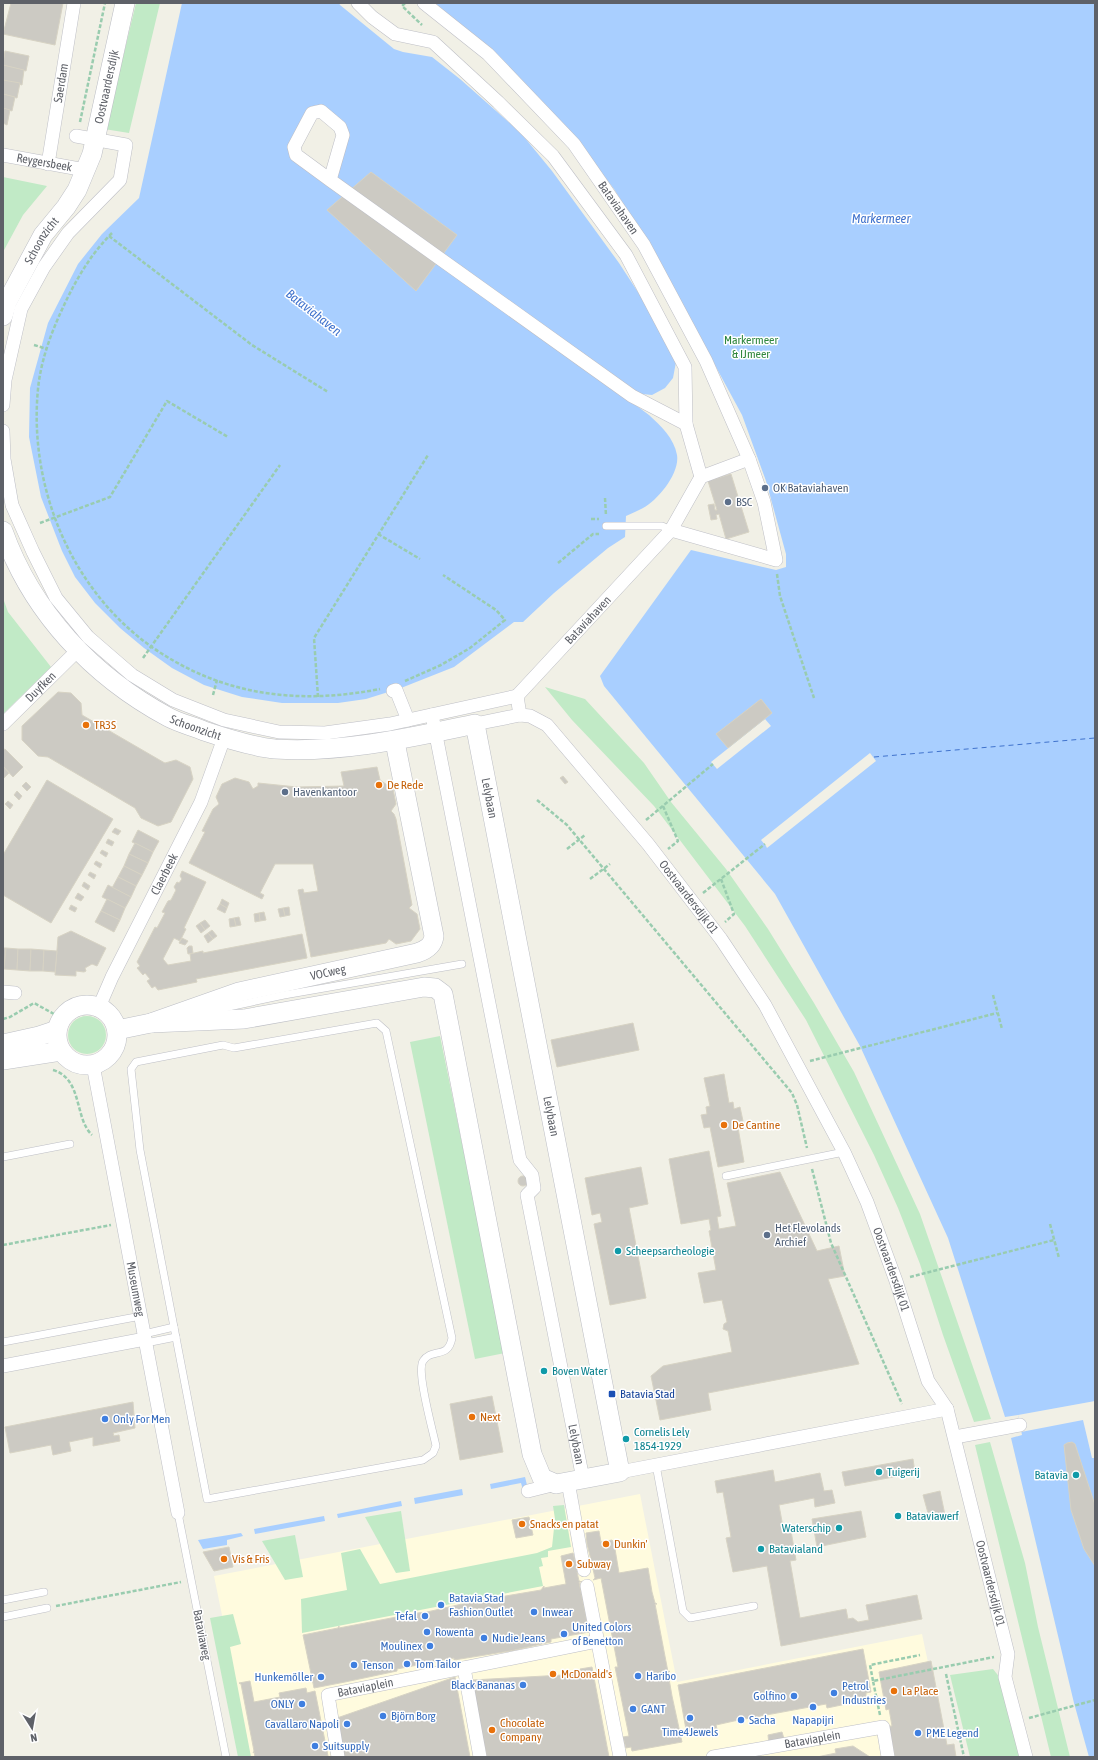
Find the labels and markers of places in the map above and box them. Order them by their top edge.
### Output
place label: OK Bataviahaven [773,481,849,495]
marker: OK Bataviahaven [760,483,770,493]
place label: BSC [736,495,753,509]
marker: BSC [723,497,733,507]
place label: TR3S [94,718,116,732]
marker: TR3S [81,720,91,730]
place label: De Rede [387,778,423,792]
marker: De Rede [374,780,384,790]
place label: Havenkantoor [293,785,357,799]
marker: Havenkantoor [280,787,290,797]
place label: De Cantine [732,1118,780,1132]
marker: De Cantine [719,1120,729,1130]
place label: Het Flevolands Archief [775,1221,841,1249]
marker: Het Flevolands Archief [762,1230,772,1240]
place label: Scheepsarcheologie [626,1244,715,1258]
marker: Scheepsarcheologie [613,1246,623,1256]
place label: Boven Water [552,1364,608,1378]
marker: Boven Water [539,1366,549,1376]
place label: Batavia Stad [620,1387,675,1401]
marker: Batavia Stad [607,1389,617,1399]
place label: Next [480,1410,501,1424]
place label: Only For Men [113,1412,170,1426]
marker: Next [467,1412,477,1422]
marker: Only For Men [100,1414,110,1424]
place label: Cornelis Lely 1854-1929 [634,1425,690,1453]
marker: Cornelis Lely 1854-1929 [621,1434,631,1444]
place label: Tuigerij [887,1465,920,1479]
marker: Tuigerij [874,1467,884,1477]
place label: Batavia [1034,1468,1068,1482]
marker: Batavia [1071,1470,1081,1480]
place label: Bataviawerf [906,1509,960,1523]
marker: Bataviawerf [893,1511,903,1521]
place label: Snacks en patat [530,1517,599,1531]
marker: Snacks en patat [517,1519,527,1529]
place label: Waterschip [782,1521,831,1535]
marker: Waterschip [834,1523,844,1533]
place label: Dunkin' [614,1537,648,1551]
marker: Dunkin' [601,1539,611,1549]
place label: Batavialand [769,1542,823,1556]
marker: Batavialand [756,1544,766,1554]
place label: Vis & Fris [232,1552,270,1566]
marker: Vis & Fris [219,1554,229,1564]
place label: Subway [577,1557,611,1571]
marker: Subway [564,1559,574,1569]
place label: Batavia Stad Fashion Outlet [449,1591,514,1619]
marker: Batavia Stad Fashion Outlet [436,1600,446,1610]
place label: Inwear [542,1605,573,1619]
marker: Inwear [529,1607,539,1617]
place label: Tefal [395,1609,418,1623]
marker: Tefal [420,1611,430,1621]
place label: United Colors of Benetton [572,1620,631,1648]
place label: Rowenta [435,1625,474,1639]
marker: Rowenta [422,1627,432,1637]
marker: United Colors of Benetton [559,1629,569,1639]
place label: Nudie Jeans [492,1631,545,1645]
marker: Nudie Jeans [479,1633,489,1643]
place label: Moulinex [381,1639,422,1653]
marker: Moulinex [425,1641,435,1651]
place label: Tom Tailor [415,1657,461,1671]
place label: Tenson [362,1658,394,1672]
marker: Tom Tailor [402,1659,412,1669]
marker: Tenson [349,1660,359,1670]
place label: McDonald's [561,1667,612,1681]
marker: McDonald's [548,1669,558,1679]
place label: Haribo [646,1669,677,1683]
place label: Hunkemöller [254,1670,313,1684]
marker: Haribo [633,1671,643,1681]
marker: Hunkemöller [316,1672,326,1682]
place label: Black Bananas [451,1678,515,1692]
place label: Petrol Industries [842,1679,886,1707]
marker: Black Bananas [518,1680,528,1690]
place label: La Place [902,1684,938,1698]
marker: La Place [889,1686,899,1696]
marker: Petrol Industries [829,1688,839,1698]
place label: Golfino [753,1689,786,1703]
marker: Golfino [789,1691,799,1701]
place label: ONLY [271,1697,295,1711]
marker: ONLY [297,1699,307,1709]
place label: GANT [641,1702,666,1716]
marker: Napapijri [808,1702,818,1712]
marker: GANT [628,1704,638,1714]
place label: Björn Borg [391,1709,437,1723]
marker: Björn Borg [378,1711,388,1721]
marker: Time4Jewels [685,1713,695,1723]
place label: Sacha [749,1713,775,1727]
place label: Napapijri [792,1713,834,1727]
marker: Sacha [736,1715,746,1725]
place label: Chocolate Company [500,1716,544,1744]
place label: Cavallaro Napoli [265,1717,339,1731]
marker: Cavallaro Napoli [342,1719,352,1729]
marker: Chocolate Company [487,1725,497,1735]
place label: Time4Jewels [662,1725,718,1739]
place label: PME Legend [926,1726,979,1740]
marker: PME Legend [913,1728,923,1738]
place label: Suitsupply [323,1739,370,1753]
marker: Suitsupply [310,1741,320,1751]

